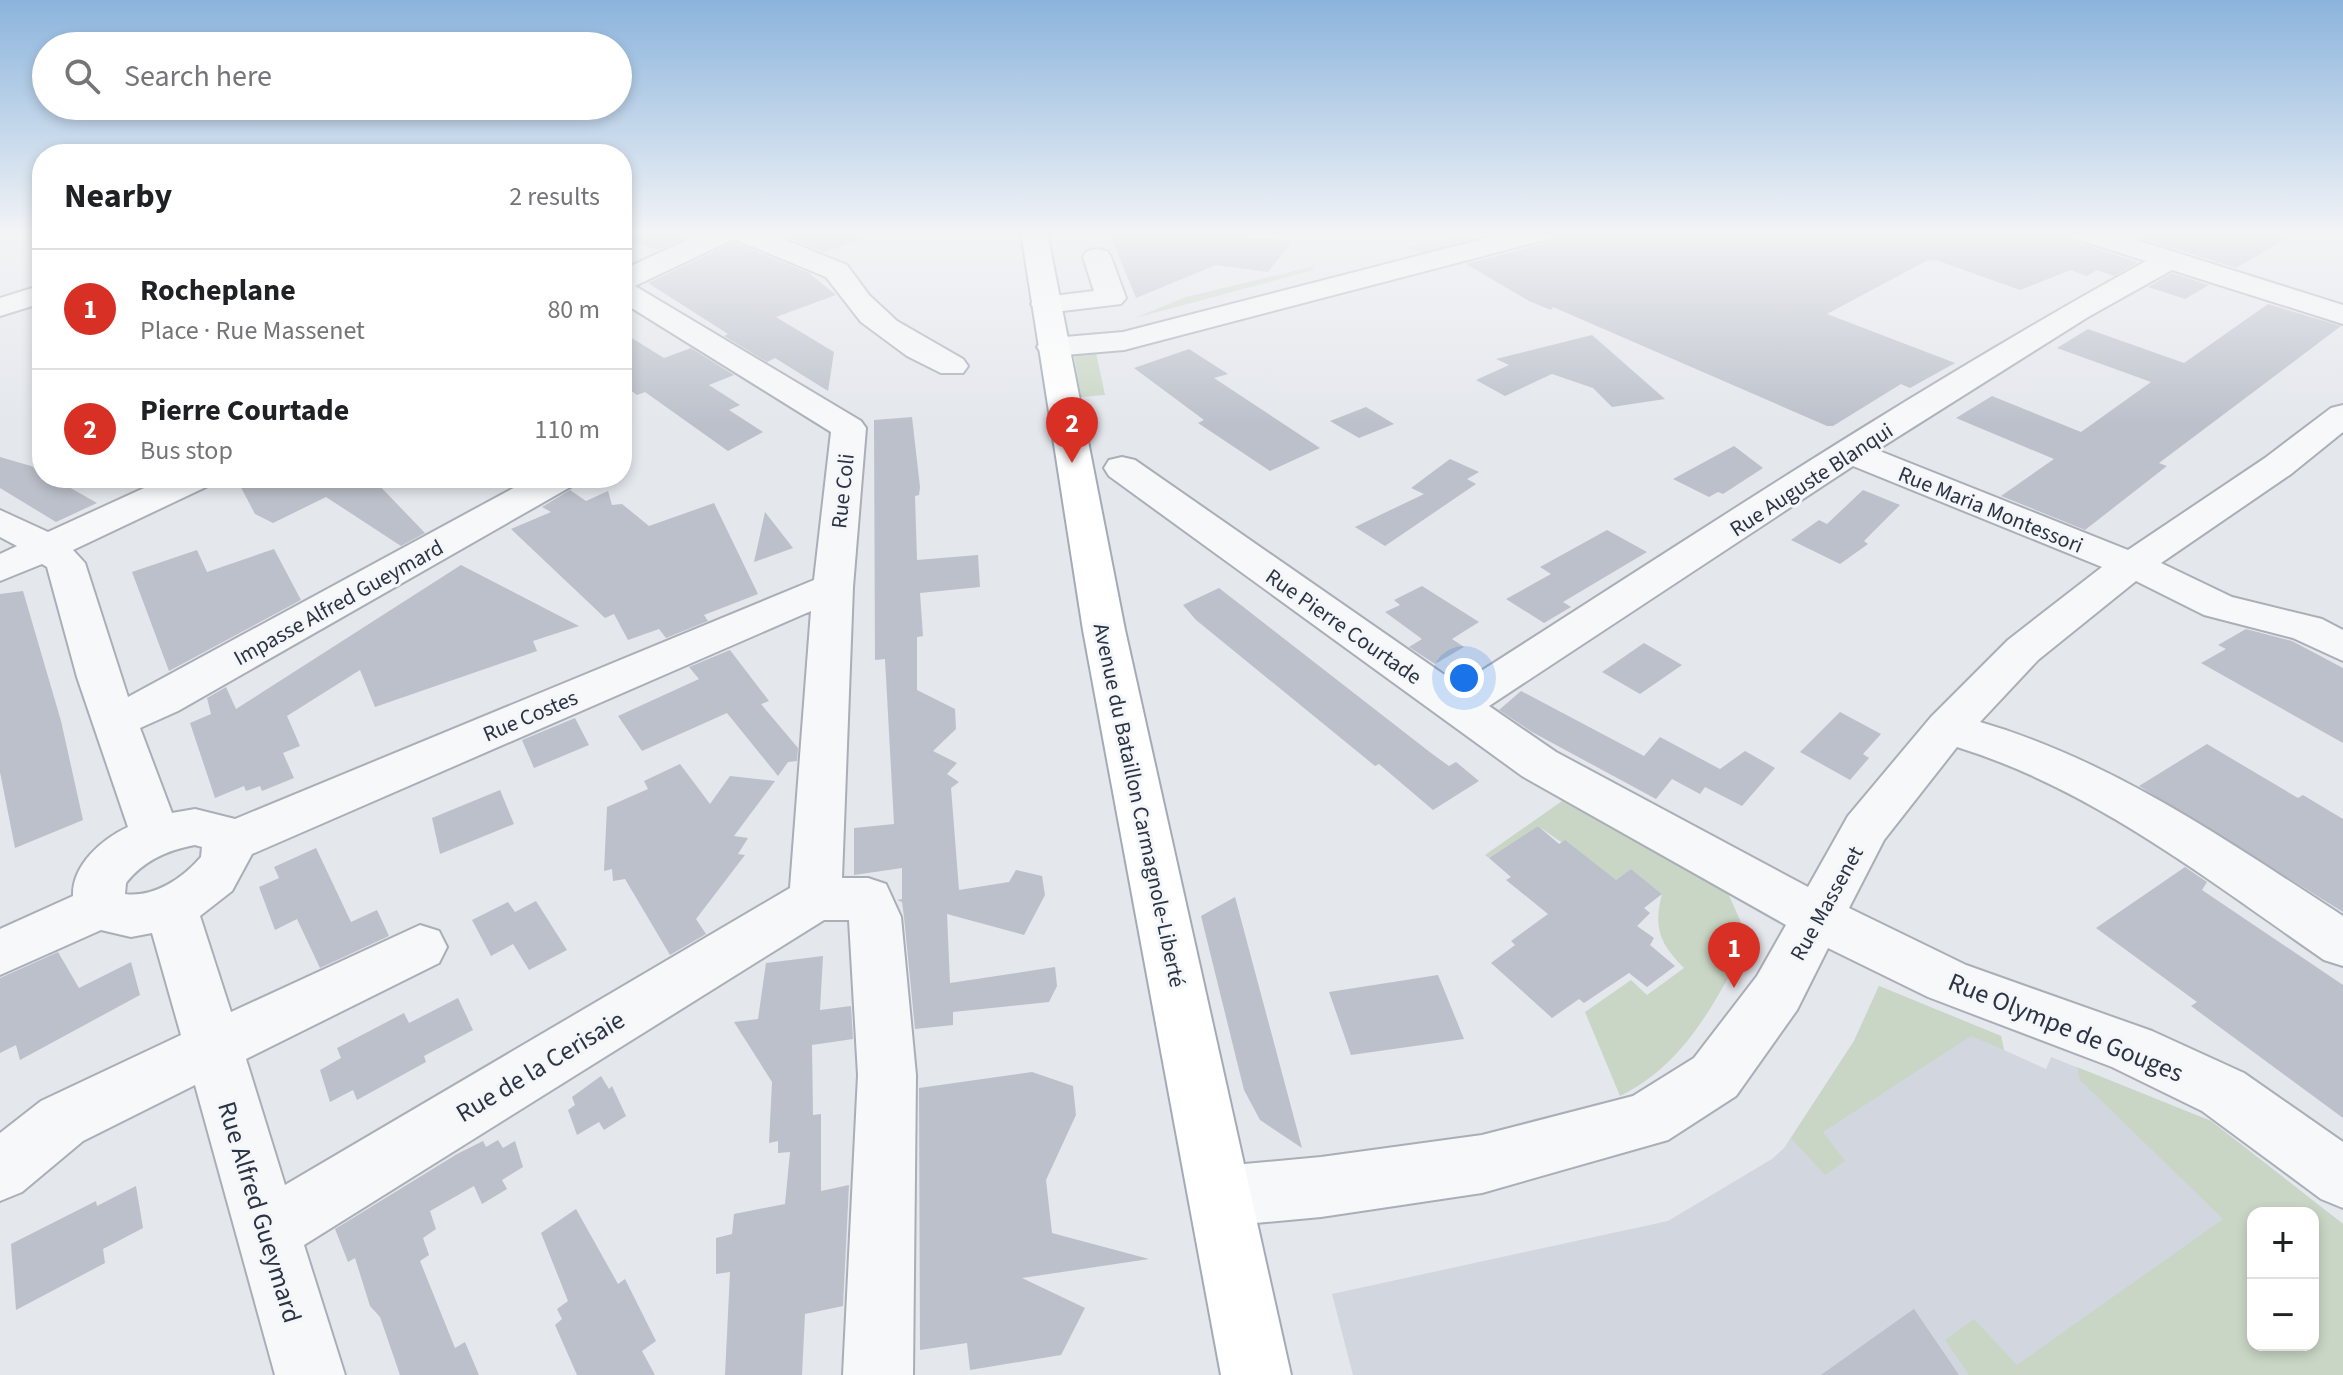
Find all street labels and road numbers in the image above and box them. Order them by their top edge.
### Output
street label: Rue Auguste Blanqui [1724,415,1900,545]
street label: Rue Coli [823,452,863,530]
street label: Rue Maria Montessori [1893,458,2088,562]
street label: Impasse Alfred Gueymard [228,532,449,674]
street label: Rue Pierre Courtade [1259,561,1428,693]
street label: Avenue du Bataillon Carmagnole-Liberté [1085,620,1193,990]
street label: Rue Costes [478,682,583,750]
street label: Rue Massenet [1782,840,1872,967]
street label: Rue Olympe de Gouges [1943,963,2189,1092]
street label: Rue de la Cerisaie [449,1001,632,1131]
street label: Rue Alfred Gueymard [208,1097,311,1327]

